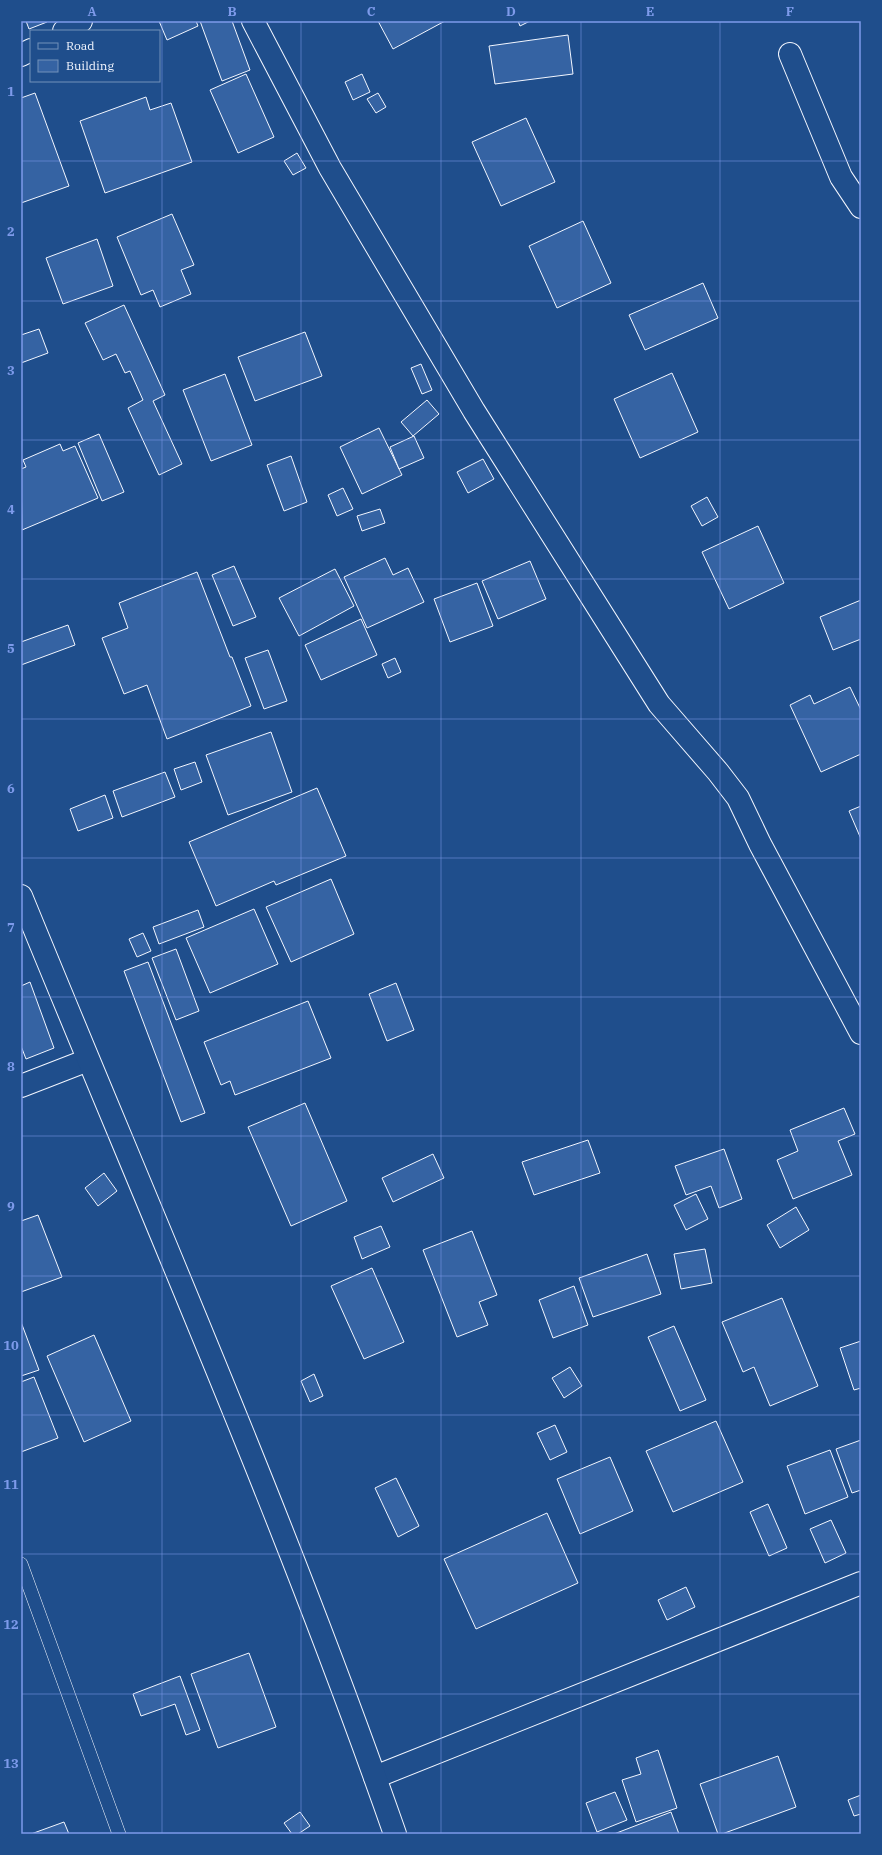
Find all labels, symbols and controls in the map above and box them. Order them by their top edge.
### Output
text: A [87,3,97,20]
text: B [227,3,237,20]
text: C [367,3,376,20]
text: D [506,3,516,20]
text: E [646,3,654,20]
text: F [786,3,794,20]
legend [30,30,160,82]
text: Road [66,38,95,53]
text: Building [66,58,114,73]
text: 1 [7,83,15,100]
text: 2 [7,223,15,240]
text: 3 [7,362,15,379]
text: 4 [7,501,15,518]
text: 5 [7,640,15,657]
text: 6 [7,780,15,797]
text: 7 [7,919,15,936]
text: 8 [7,1058,15,1075]
text: 9 [7,1198,15,1215]
text: 10 [3,1337,19,1354]
text: 11 [3,1476,19,1493]
text: 12 [3,1616,19,1633]
text: 13 [3,1755,19,1772]

